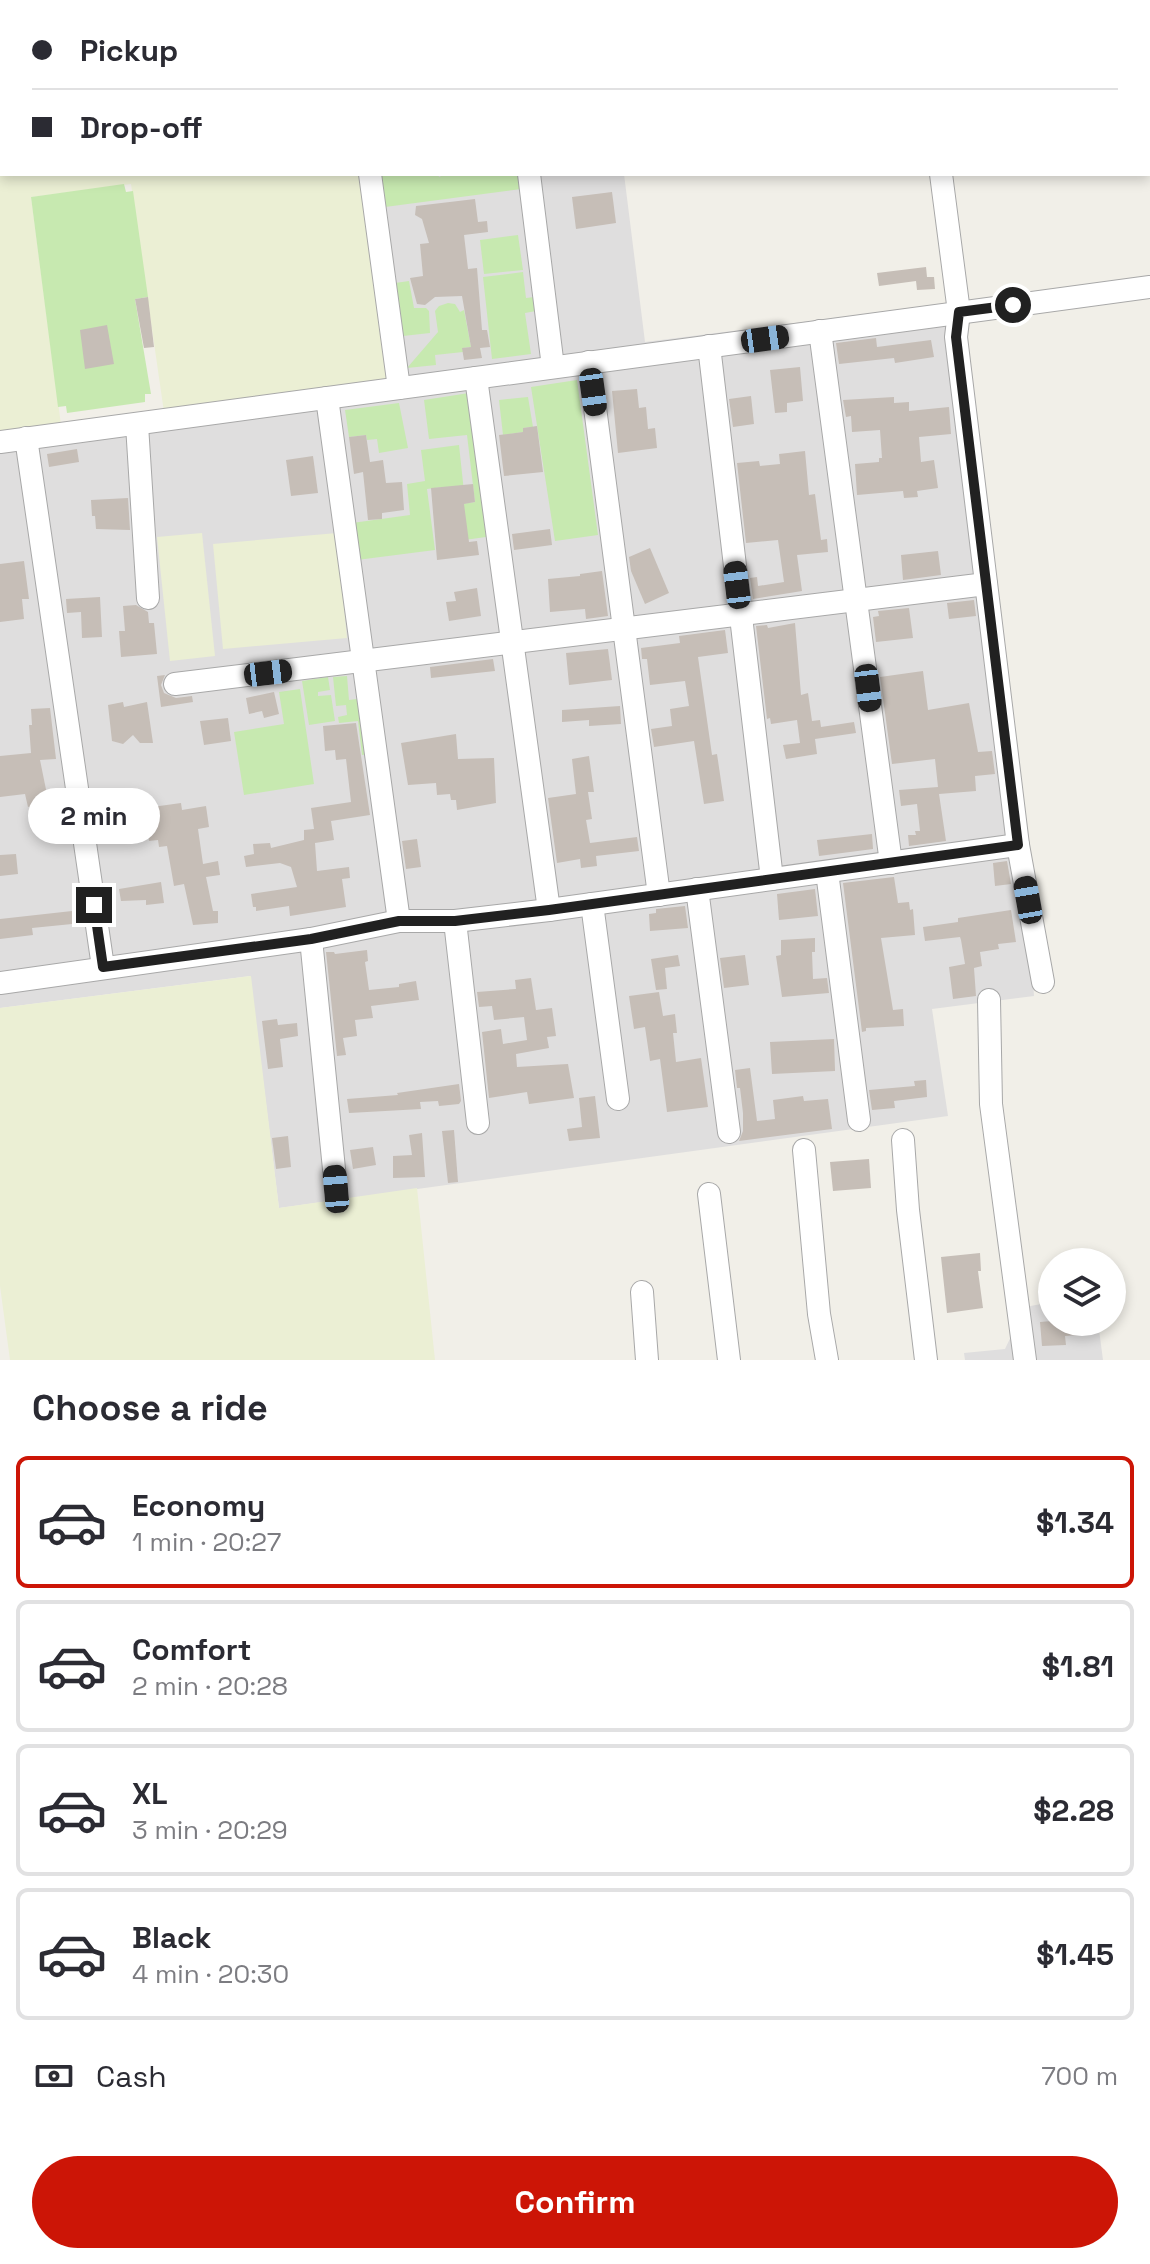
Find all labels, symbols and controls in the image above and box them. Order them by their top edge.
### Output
text: Pickup [80,31,178,70]
text: Drop-off [80,108,203,147]
route start [995,287,1031,323]
car [740,324,790,354]
car [578,367,608,417]
car [722,560,752,610]
car [243,658,293,688]
car [853,663,883,713]
callout: 2 min [28,789,160,845]
text: 2 min [60,799,128,833]
car [1012,874,1044,926]
route end [76,887,112,923]
car [322,1164,350,1214]
map controls [1038,1248,1126,1336]
button: layers [1038,1248,1126,1336]
text: Choose a ride [32,1385,268,1431]
icon: car [36,1486,108,1558]
text: Economy [132,1486,265,1525]
text: $1.34 [1036,1503,1114,1542]
text: 1 min · 20:27 [132,1525,282,1559]
icon: car [36,1630,108,1702]
text: Comfort [132,1630,251,1669]
text: $1.81 [1042,1647,1114,1686]
text: 2 min · 20:28 [132,1669,288,1703]
icon: car [36,1774,108,1846]
text: XL [132,1774,168,1813]
text: $2.28 [1033,1791,1114,1830]
text: 3 min · 20:29 [132,1813,288,1847]
icon: car [36,1918,108,1990]
text: Black [132,1918,211,1957]
text: $1.45 [1036,1935,1114,1974]
text: 4 min · 20:30 [132,1957,289,1991]
icon: cash [32,2054,76,2098]
text: Cash [96,2057,167,2096]
text: 700 m [1041,2059,1118,2093]
button: Confirm [32,2156,1118,2248]

